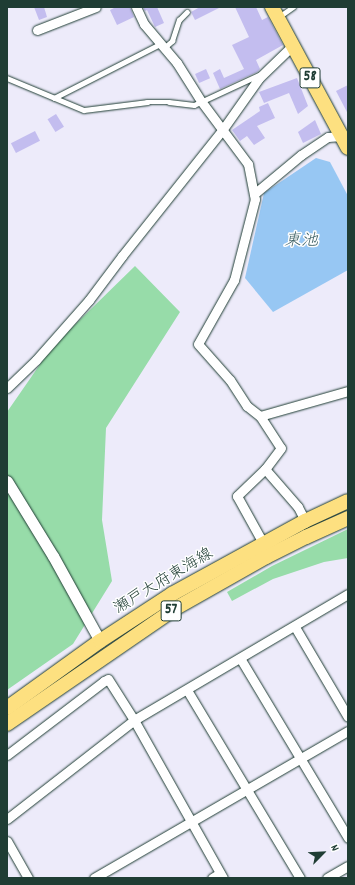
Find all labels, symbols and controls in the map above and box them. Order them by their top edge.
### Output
road number: 58 [299,65,321,91]
water label: 東池 [284,233,318,253]
street label: 瀬戸大府東海線 [111,545,217,619]
road number: 57 [160,598,182,624]
north arrow [303,833,343,873]
text: N [326,842,342,854]

